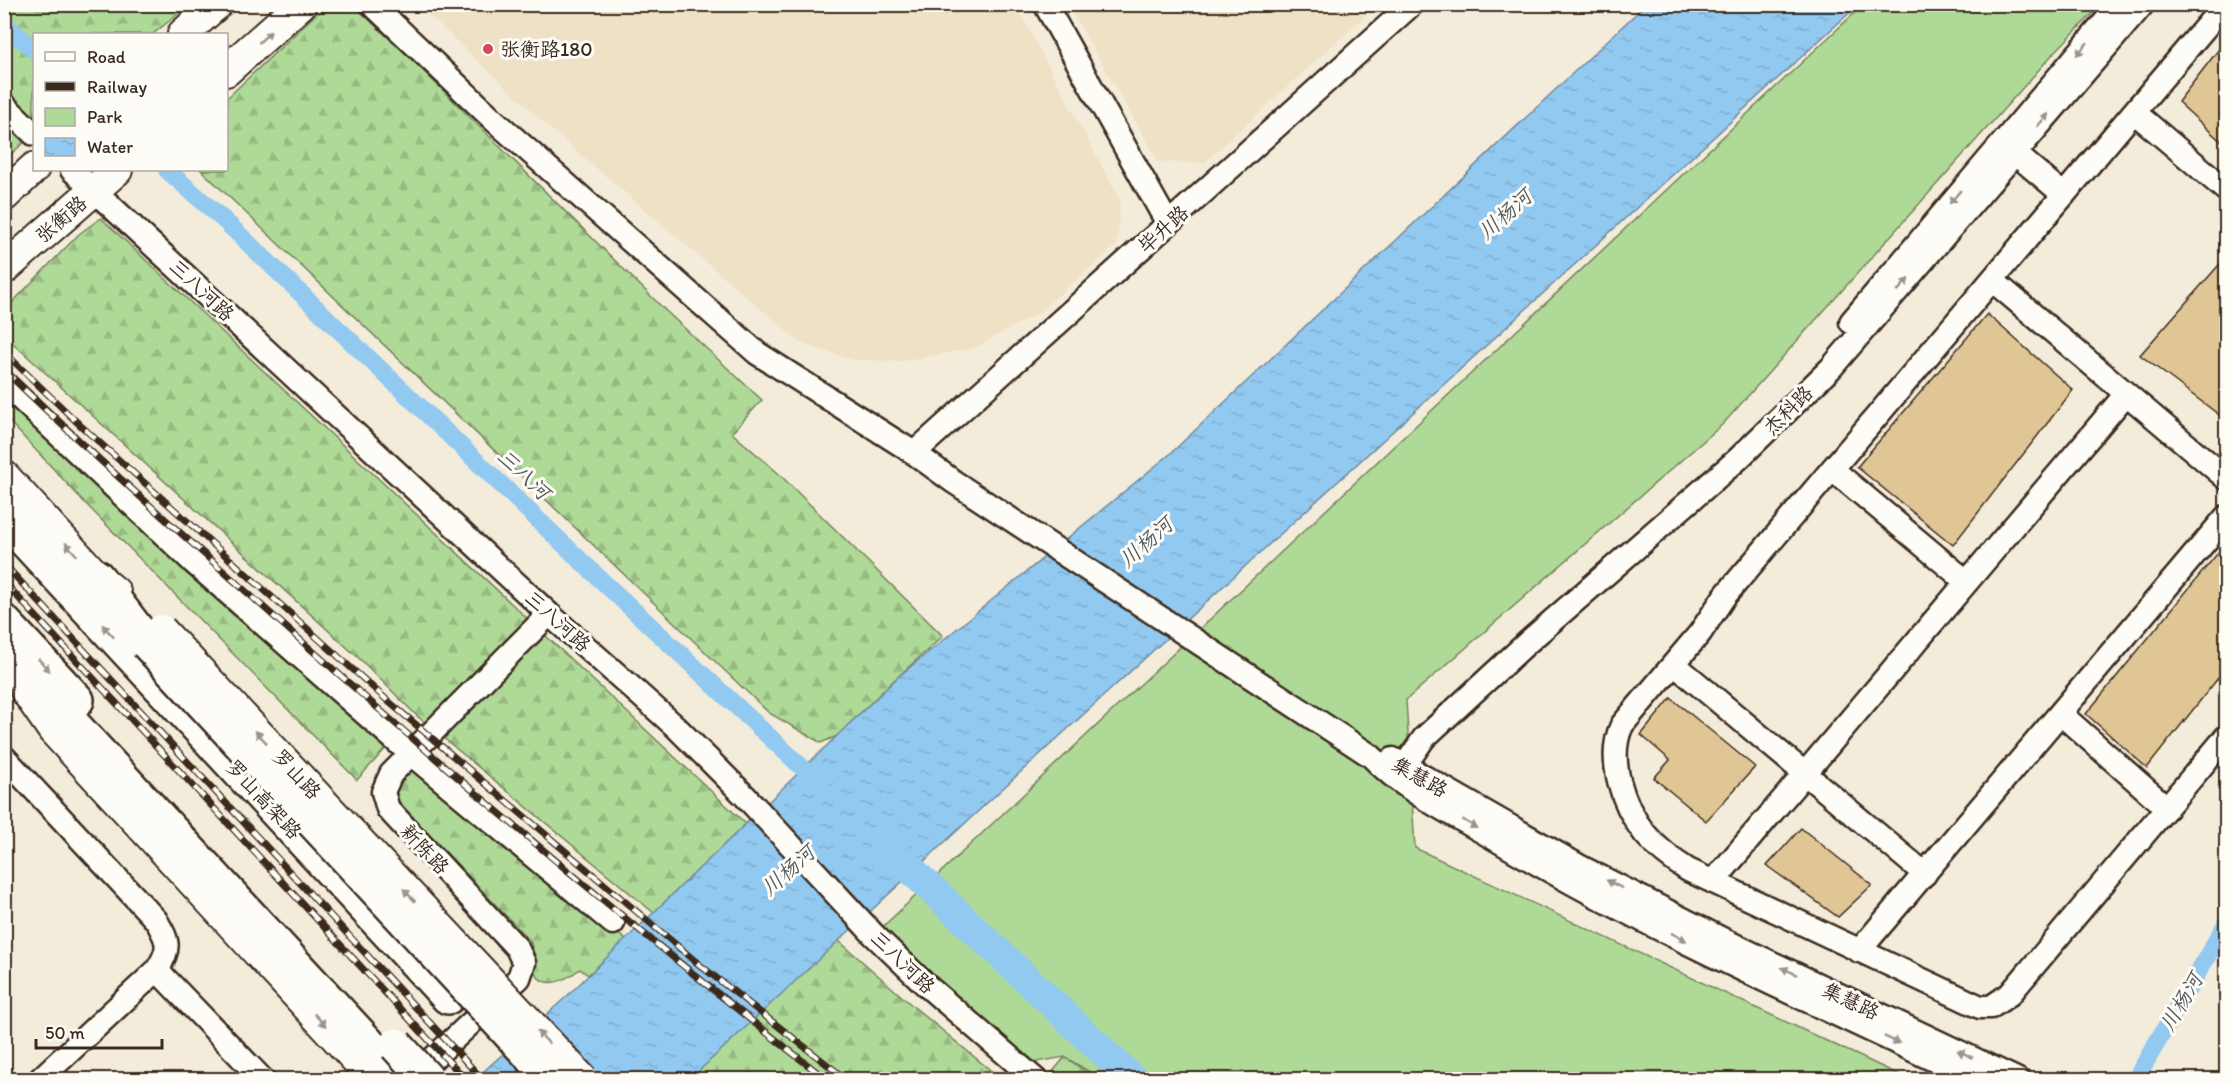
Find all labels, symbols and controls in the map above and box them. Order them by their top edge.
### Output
one-way arrow [257,31,272,44]
legend [33,33,228,171]
place label: 张衡路180 [500,37,593,61]
one-way arrow [2075,41,2088,57]
marker: 张衡路180 [481,42,495,56]
text: Road [87,46,126,68]
text: Railway [87,76,148,98]
text: Park [87,106,122,128]
one-way arrow [2037,112,2050,128]
text: Water [87,136,133,158]
water label: 川杨河 [1473,182,1539,244]
one-way arrow [1949,189,1962,204]
street label: 张衡路 [30,190,92,248]
street label: 毕升路 [1133,199,1194,258]
street label: 三八河路 [165,254,240,327]
one-way arrow [1896,278,1909,293]
street label: 杰科路 [1758,380,1818,440]
water label: 三八河 [492,443,558,507]
water label: 川杨河 [1114,510,1180,572]
one-way arrow [65,542,78,557]
street label: 三八河路 [520,585,596,657]
one-way arrow [102,624,116,638]
one-way arrow [37,658,51,673]
one-way arrow [255,730,269,744]
street label: 罗山路 [268,744,327,805]
street label: 集慧路 [1388,752,1453,803]
street label: 罗山高架路 [221,754,308,844]
street label: 新陈路 [396,819,455,880]
one-way arrow [1462,819,1478,830]
water label: 川杨河 [756,838,822,900]
one-way arrow [1605,879,1622,889]
one-way arrow [402,887,416,902]
street label: 三八河路 [866,926,941,999]
one-way arrow [1670,933,1687,942]
water label: 川杨河 [2154,966,2209,1036]
one-way arrow [1780,967,1797,976]
street label: 集慧路 [1819,977,1884,1025]
scale bar [36,1012,162,1050]
one-way arrow [313,1012,326,1027]
text: 50 m [45,1022,85,1044]
one-way arrow [536,1030,550,1044]
one-way arrow [1884,1035,1901,1044]
one-way arrow [1956,1050,1973,1059]

